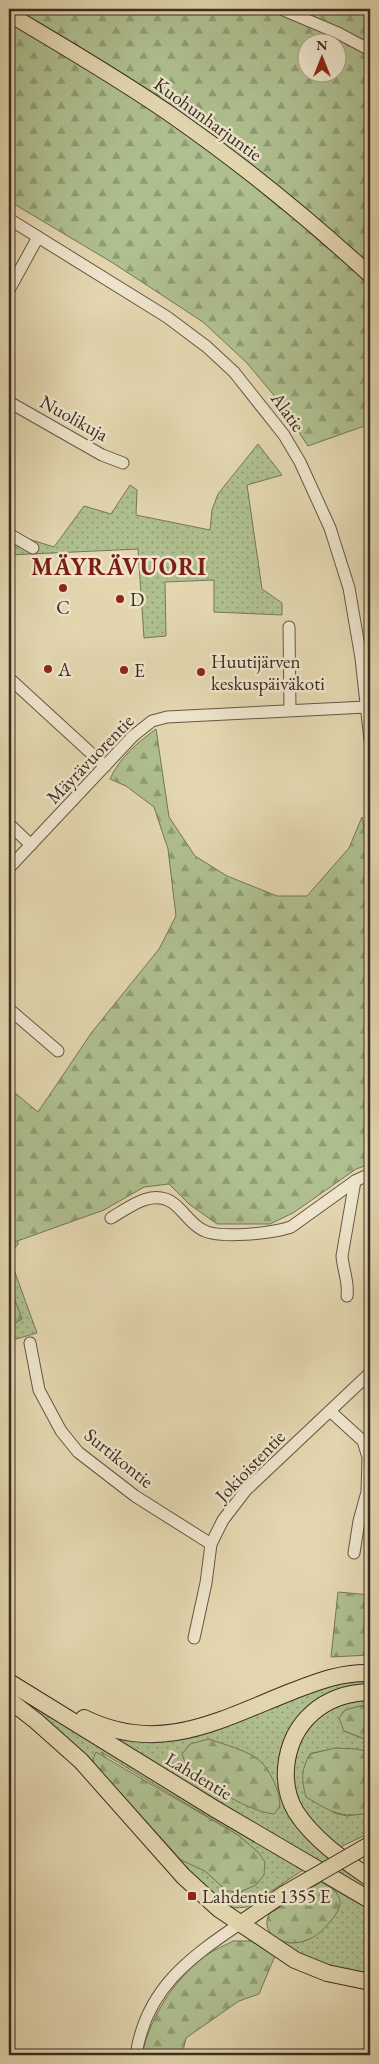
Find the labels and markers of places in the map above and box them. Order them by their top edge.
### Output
marker: C [57,582,69,594]
place label: D [130,587,144,612]
marker: D [114,593,126,605]
place label: C [56,595,70,620]
place label: Huutijärven keskuspäiväkoti [211,649,325,696]
place label: A [57,657,72,682]
place label: E [134,658,145,683]
marker: A [42,663,54,675]
marker: E [118,664,130,676]
marker: Huutijärven keskuspäiväkoti [195,666,207,678]
place label: Lahdentie 1355 E [202,1884,331,1909]
marker: Lahdentie 1355 E [186,1890,198,1902]

